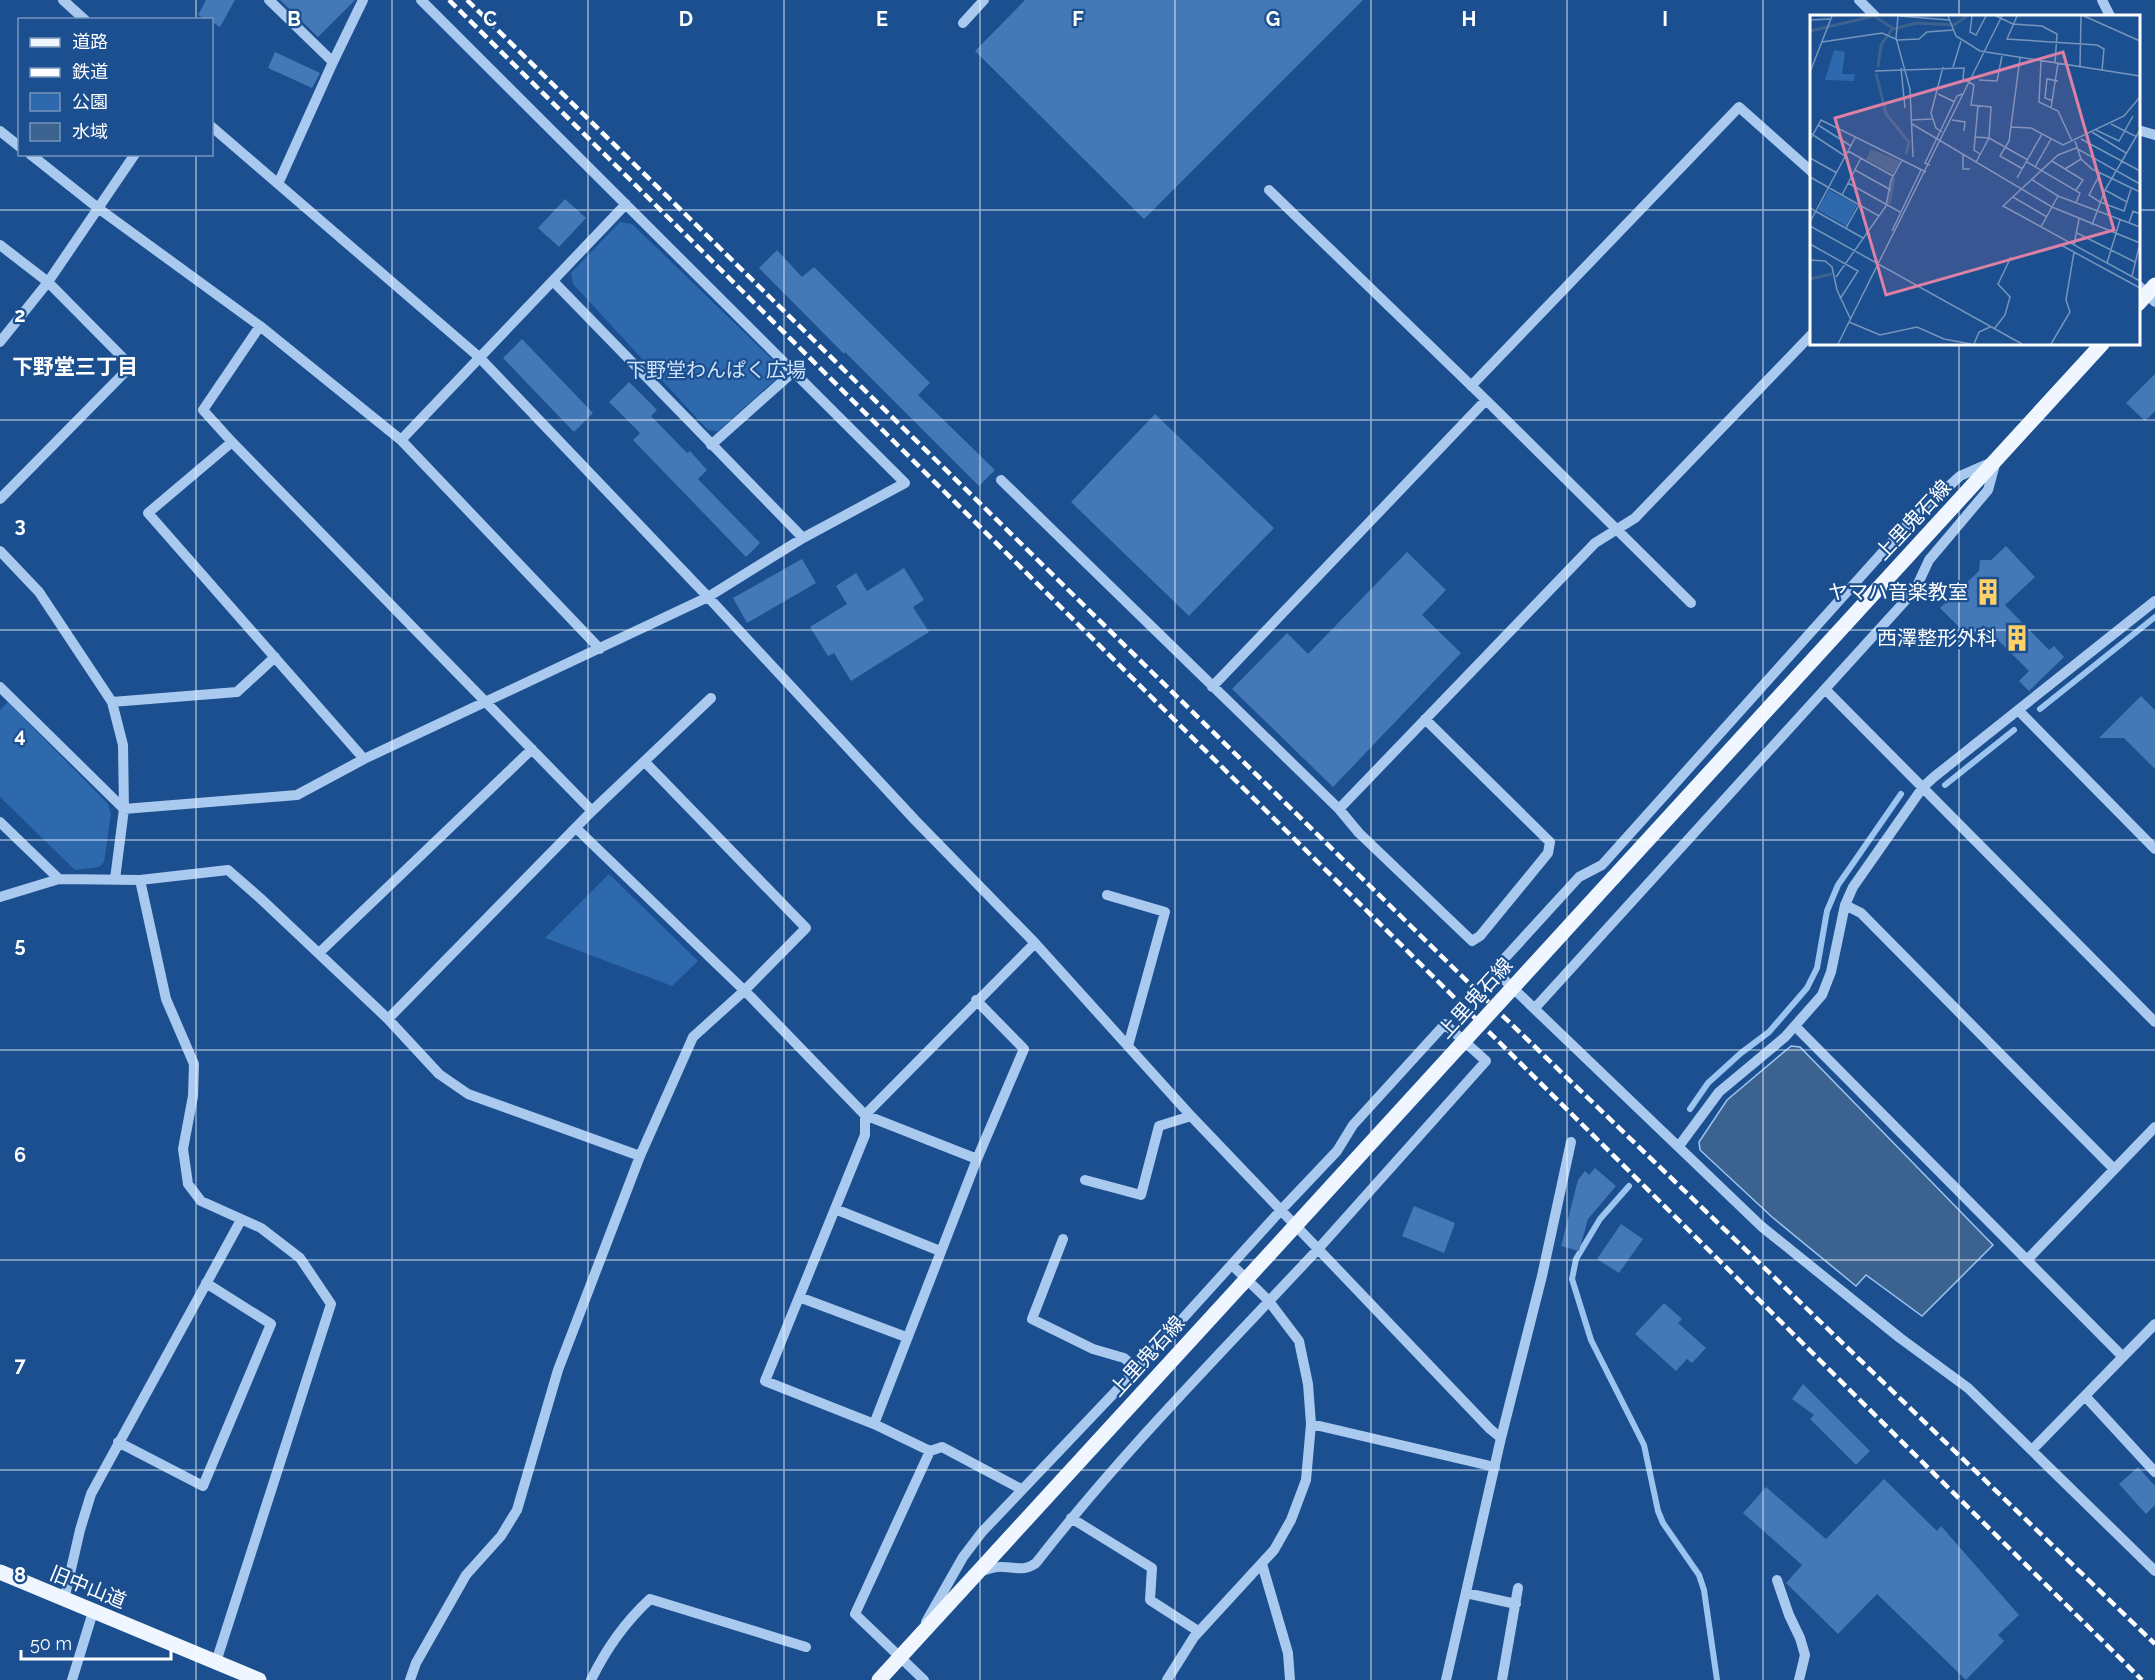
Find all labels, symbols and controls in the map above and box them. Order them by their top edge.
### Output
text: B [287,7,301,31]
text: C [483,7,497,31]
text: D [679,7,693,31]
text: E [876,7,888,31]
text: F [1072,7,1084,31]
text: G [1266,7,1280,31]
text: H [1462,7,1476,31]
text: I [1662,7,1668,31]
inset map [1810,15,2140,345]
legend [18,18,213,156]
text: 道路 [72,31,108,52]
text: 鉄道 [72,61,108,82]
text: 公園 [72,91,108,112]
text: 水域 [72,121,108,142]
text: 2 [14,303,26,327]
district label: 下野堂三丁目 [12,354,138,379]
park label: 下野堂わんぱく広場 [626,358,806,382]
street label: 上里鬼石線 [1870,475,1956,565]
text: 3 [14,513,26,537]
building icon: ヤマハ音楽教室 [1973,577,2003,607]
place label: ヤマハ音楽教室 [1828,580,1968,604]
building icon: 西澤整形外科 [2002,623,2032,653]
place label: 西澤整形外科 [1877,626,1997,650]
text: 4 [14,723,26,747]
text: 5 [14,933,26,957]
street label: 上里鬼石線 [1433,953,1517,1043]
text: 6 [14,1143,26,1167]
street label: 上里鬼石線 [1105,1311,1189,1401]
text: 7 [14,1353,26,1377]
street label: 旧中山道 [46,1561,130,1613]
text: 8 [14,1563,26,1587]
scale bar [21,1623,171,1661]
text: 50 m [30,1633,72,1654]

